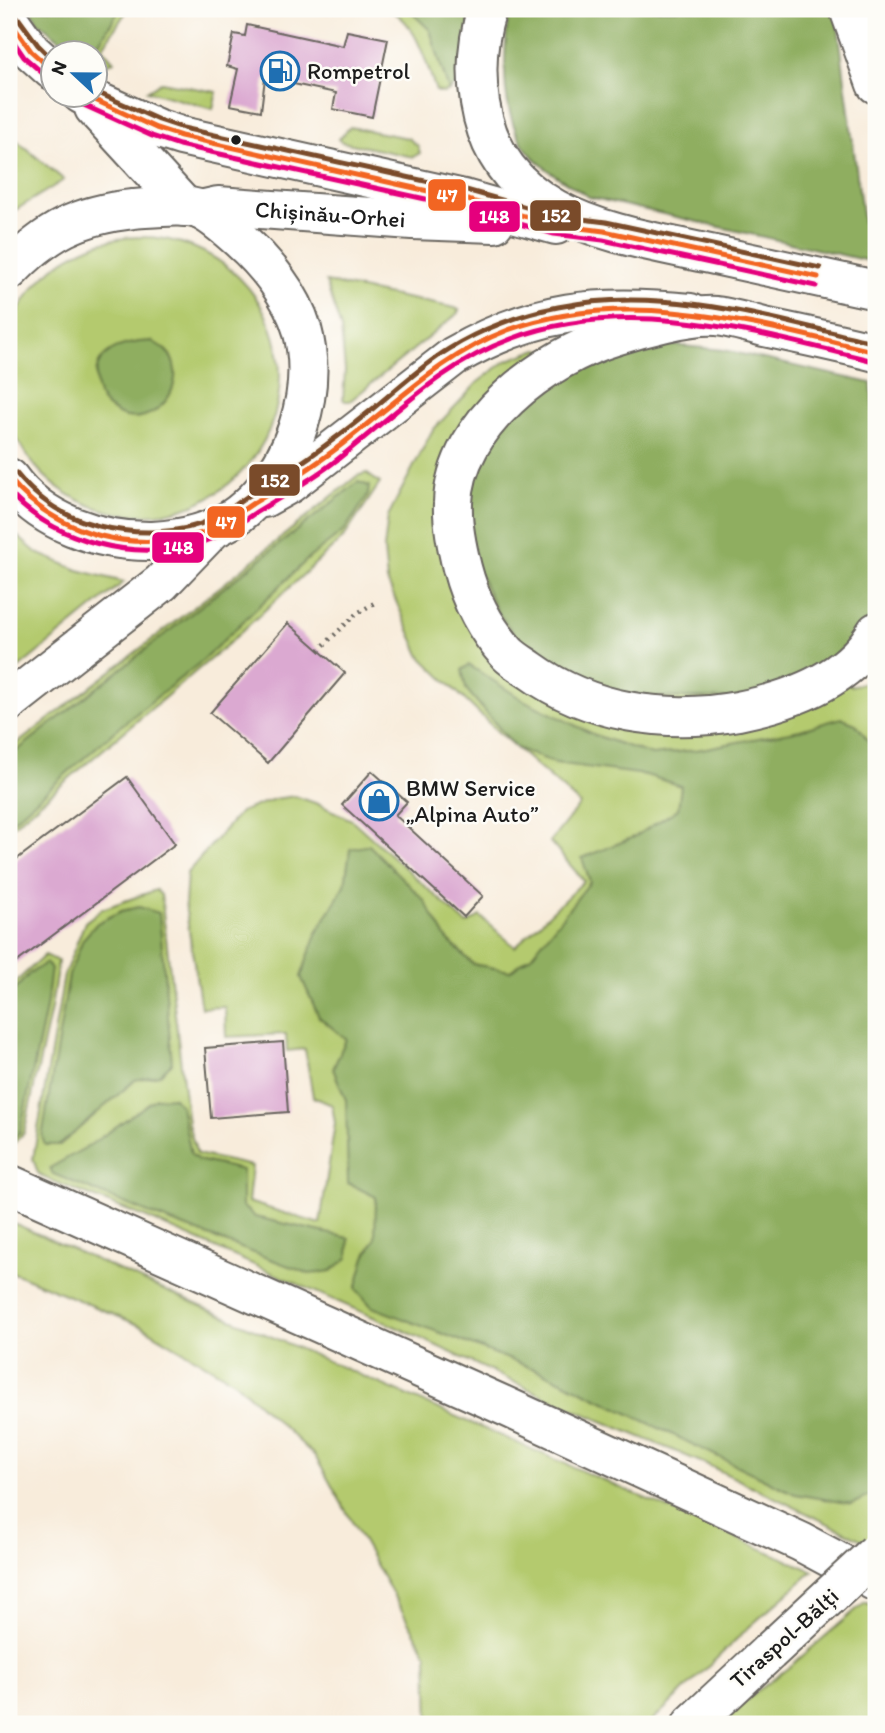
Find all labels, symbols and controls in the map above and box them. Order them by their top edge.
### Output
north arrow [38,38,108,108]
fuel station icon: Rompetrol [259,50,301,92]
place label: Rompetrol [307,57,411,85]
text: N [46,58,72,78]
unlabelled marker [229,133,243,147]
line badge: 47 [427,178,467,212]
text: 47 [437,184,458,207]
street label: Chișinău-Orhei [254,195,406,233]
line badge: 152 [529,199,582,232]
line badge: 148 [468,200,521,233]
text: 152 [542,204,570,227]
text: 148 [479,205,510,228]
line badge: 152 [248,463,301,497]
text: 152 [261,469,289,492]
line badge: 47 [206,505,246,539]
text: 47 [216,511,237,534]
line badge: 148 [151,531,205,564]
text: 148 [163,536,194,559]
place label: BMW Service „Alpina Auto” [406,774,539,828]
shop icon: BMW Service „Alpina Auto” [358,780,400,822]
street label: Tiraspol-Bălți [724,1582,844,1694]

